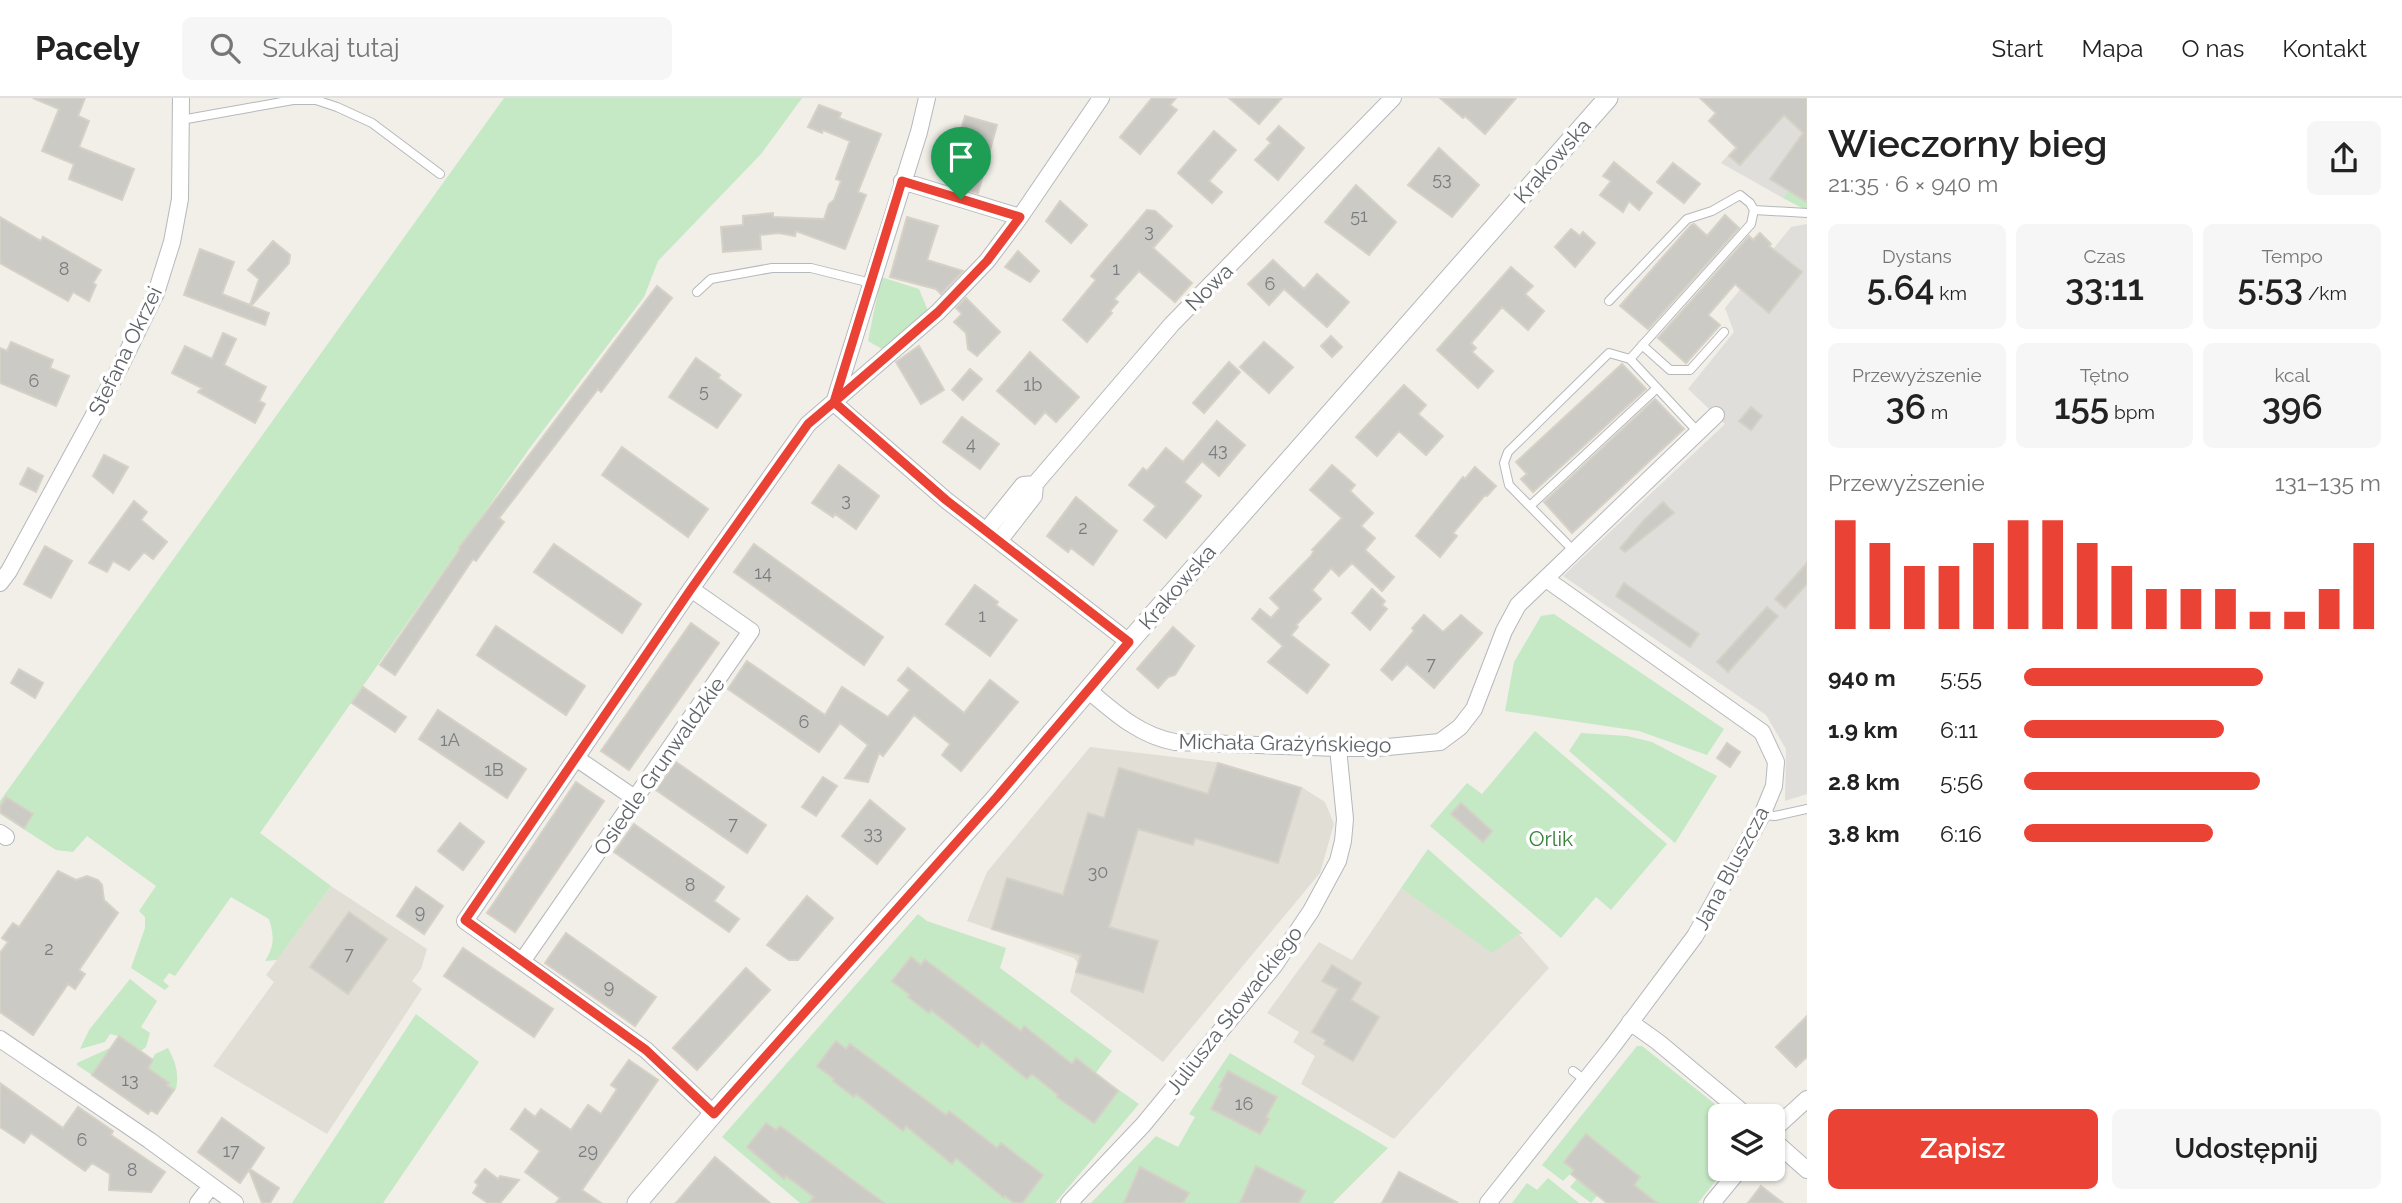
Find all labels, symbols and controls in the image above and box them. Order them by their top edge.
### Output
search box [182,17,672,80]
text: Pacely [35,29,140,68]
icon: search [206,29,244,67]
text: Szukaj tutaj [262,33,400,63]
text: Start [1992,34,2044,63]
text: Mapa [2082,34,2143,63]
text: O nas [2181,34,2244,63]
text: Kontakt [2282,34,2367,63]
street label: Krakowska [1508,113,1596,209]
text: Wieczorny bieg [1828,121,2108,166]
button: share [2307,121,2381,195]
pin [931,127,991,199]
icon: arrive [942,138,980,176]
house number: 53 [1432,168,1452,189]
text: 21:35 · 6 × 940 m [1828,170,1998,197]
house number: 51 [1350,205,1368,226]
house number: 3 [1144,220,1154,241]
text: Dystans [1882,245,1952,267]
text: Czas [2084,245,2125,267]
text: Tempo [2262,245,2323,267]
house number: 8 [59,258,69,279]
house number: 1 [1112,258,1120,279]
street label: Nowa [1180,258,1238,316]
text: 5.64 [1867,267,1935,308]
text: 33:11 [2065,267,2144,308]
text: 5:53 [2237,267,2303,308]
house number: 6 [1265,273,1276,294]
street label: Stefana Okrzei [83,282,167,420]
text: km [1935,282,1967,304]
text: /km [2303,282,2347,304]
text: Przewyższenie [1852,364,1982,386]
text: Tętno [2080,364,2129,386]
text: kcal [2274,364,2310,386]
house number: 6 [29,370,40,391]
house number: 1b [1024,374,1042,395]
house number: 5 [699,380,709,401]
text: 36 [1885,386,1926,427]
text: 155 [2054,386,2109,427]
text: 396 [2262,386,2323,427]
text: m [1926,401,1948,423]
text: bpm [2109,401,2155,423]
house number: 4 [966,433,976,454]
house number: 43 [1208,439,1228,460]
text: Przewyższenie [1828,469,1985,496]
text: 131–135 m [2275,469,2381,496]
house number: 3 [841,489,851,510]
house number: 2 [1078,517,1088,538]
street label: Krakowska [1133,539,1221,635]
house number: 14 [754,562,772,583]
house number: 1 [978,605,986,626]
house number: 7 [1426,653,1436,674]
text: 940 m [1828,664,1896,691]
text: 5:55 [1940,664,1982,691]
street label: Osiedle Grunwaldzkie [588,672,730,860]
house number: 6 [799,711,810,732]
text: 1.9 km [1828,716,1898,743]
text: 6:11 [1940,716,1978,743]
house number: 1A [440,729,460,750]
street label: Michała Grażyńskiego [1179,729,1391,757]
house number: 1B [484,759,504,780]
text: 2.8 km [1828,768,1900,795]
text: 5:56 [1940,768,1983,795]
street label: Jana Bluszcza [1688,802,1774,934]
house number: 7 [728,813,738,834]
text: 3.8 km [1828,820,1900,847]
text: 6:16 [1940,820,1982,847]
house number: 33 [863,822,883,843]
park label: Orlik [1529,826,1573,851]
house number: 30 [1088,861,1108,882]
house number: 8 [685,874,695,895]
house number: 9 [415,901,425,922]
street label: Juliusza Słowackiego [1160,921,1308,1099]
house number: 2 [44,938,54,959]
house number: 7 [344,943,354,964]
house number: 9 [604,976,614,997]
house number: 13 [121,1069,139,1090]
house number: 16 [1235,1093,1253,1114]
map controls [1708,1104,1785,1181]
button: layers [1708,1104,1785,1181]
button: Zapisz [1828,1109,2098,1189]
button: Udostępnij [2112,1109,2381,1189]
house number: 6 [77,1129,88,1150]
house number: 17 [222,1140,240,1161]
house number: 29 [578,1140,598,1161]
house number: 8 [127,1159,137,1180]

